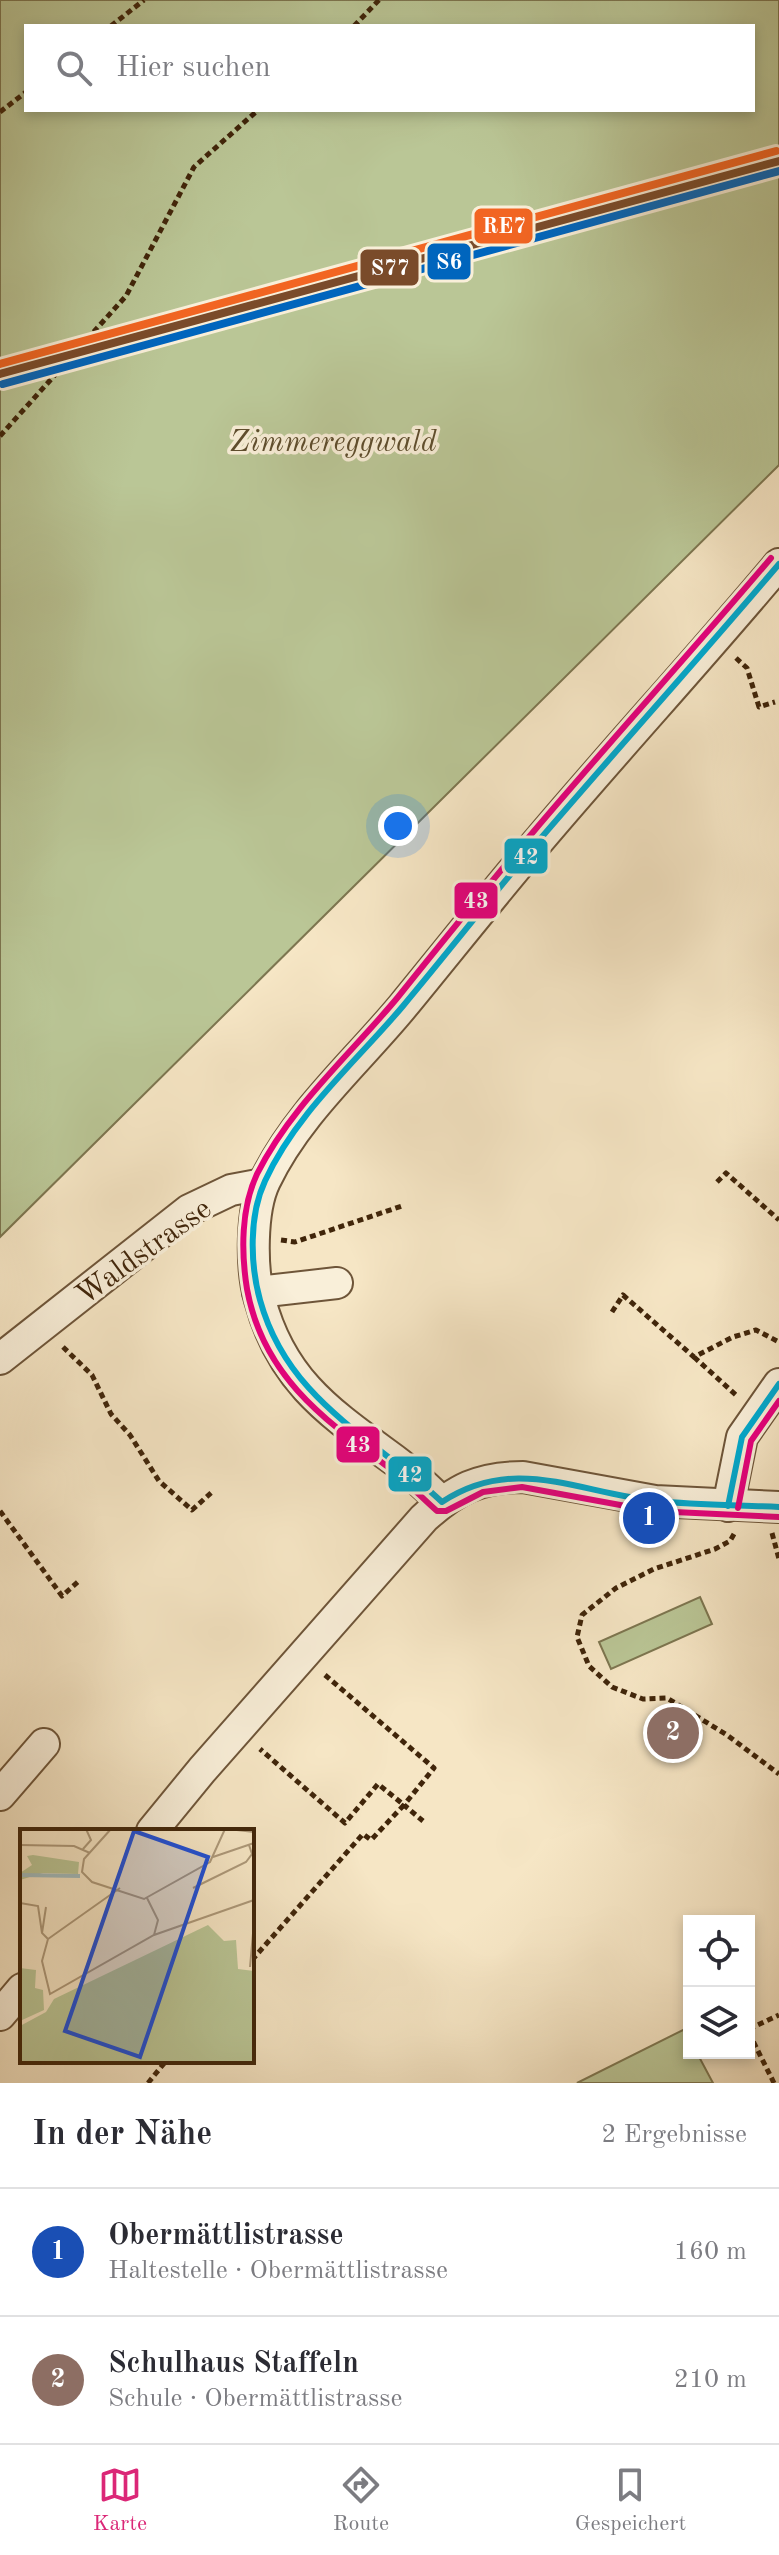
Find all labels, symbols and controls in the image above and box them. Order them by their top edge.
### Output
search box [24,24,755,112]
icon: search [52,46,96,90]
text: Hier suchen [116,53,271,83]
line badge: RE7 [473,207,534,245]
text: RE7 [482,216,526,238]
line badge: S6 [426,242,472,281]
line badge: S77 [359,248,420,287]
text: S6 [436,252,462,274]
text: S77 [370,258,410,280]
park label: Zimmereggwald [229,428,438,458]
your location [378,806,418,846]
line badge: 42 [503,837,549,875]
text: 42 [513,847,539,869]
line badge: 43 [453,881,499,920]
text: 43 [463,891,489,913]
street label: Waldstrasse [71,1194,217,1311]
line badge: 43 [335,1425,381,1464]
text: 43 [345,1435,371,1457]
line badge: 42 [387,1455,433,1493]
text: 42 [397,1465,423,1487]
pin: 1 [623,1488,675,1548]
pin: 2 [647,1703,699,1763]
inset map [20,1829,254,2063]
map controls [683,1915,755,2059]
button: locate [683,1915,755,1987]
button: layers [683,1987,755,2059]
text: In der Nähe [32,2118,212,2152]
text: 2 Ergebnisse [601,2122,747,2148]
text: Obermättlistrasse [108,2221,344,2251]
text: 1 [50,2239,66,2265]
text: 160 m [674,2239,747,2265]
text: Haltestelle · Obermättlistrasse [108,2258,448,2284]
text: Schulhaus Staffeln [108,2349,359,2379]
text: 2 [50,2367,66,2393]
text: 210 m [674,2367,747,2393]
text: Schule · Obermättlistrasse [108,2386,403,2412]
tab: Karte [93,2463,147,2538]
tab: Route [333,2463,389,2538]
tab: Gespeichert [575,2463,686,2538]

